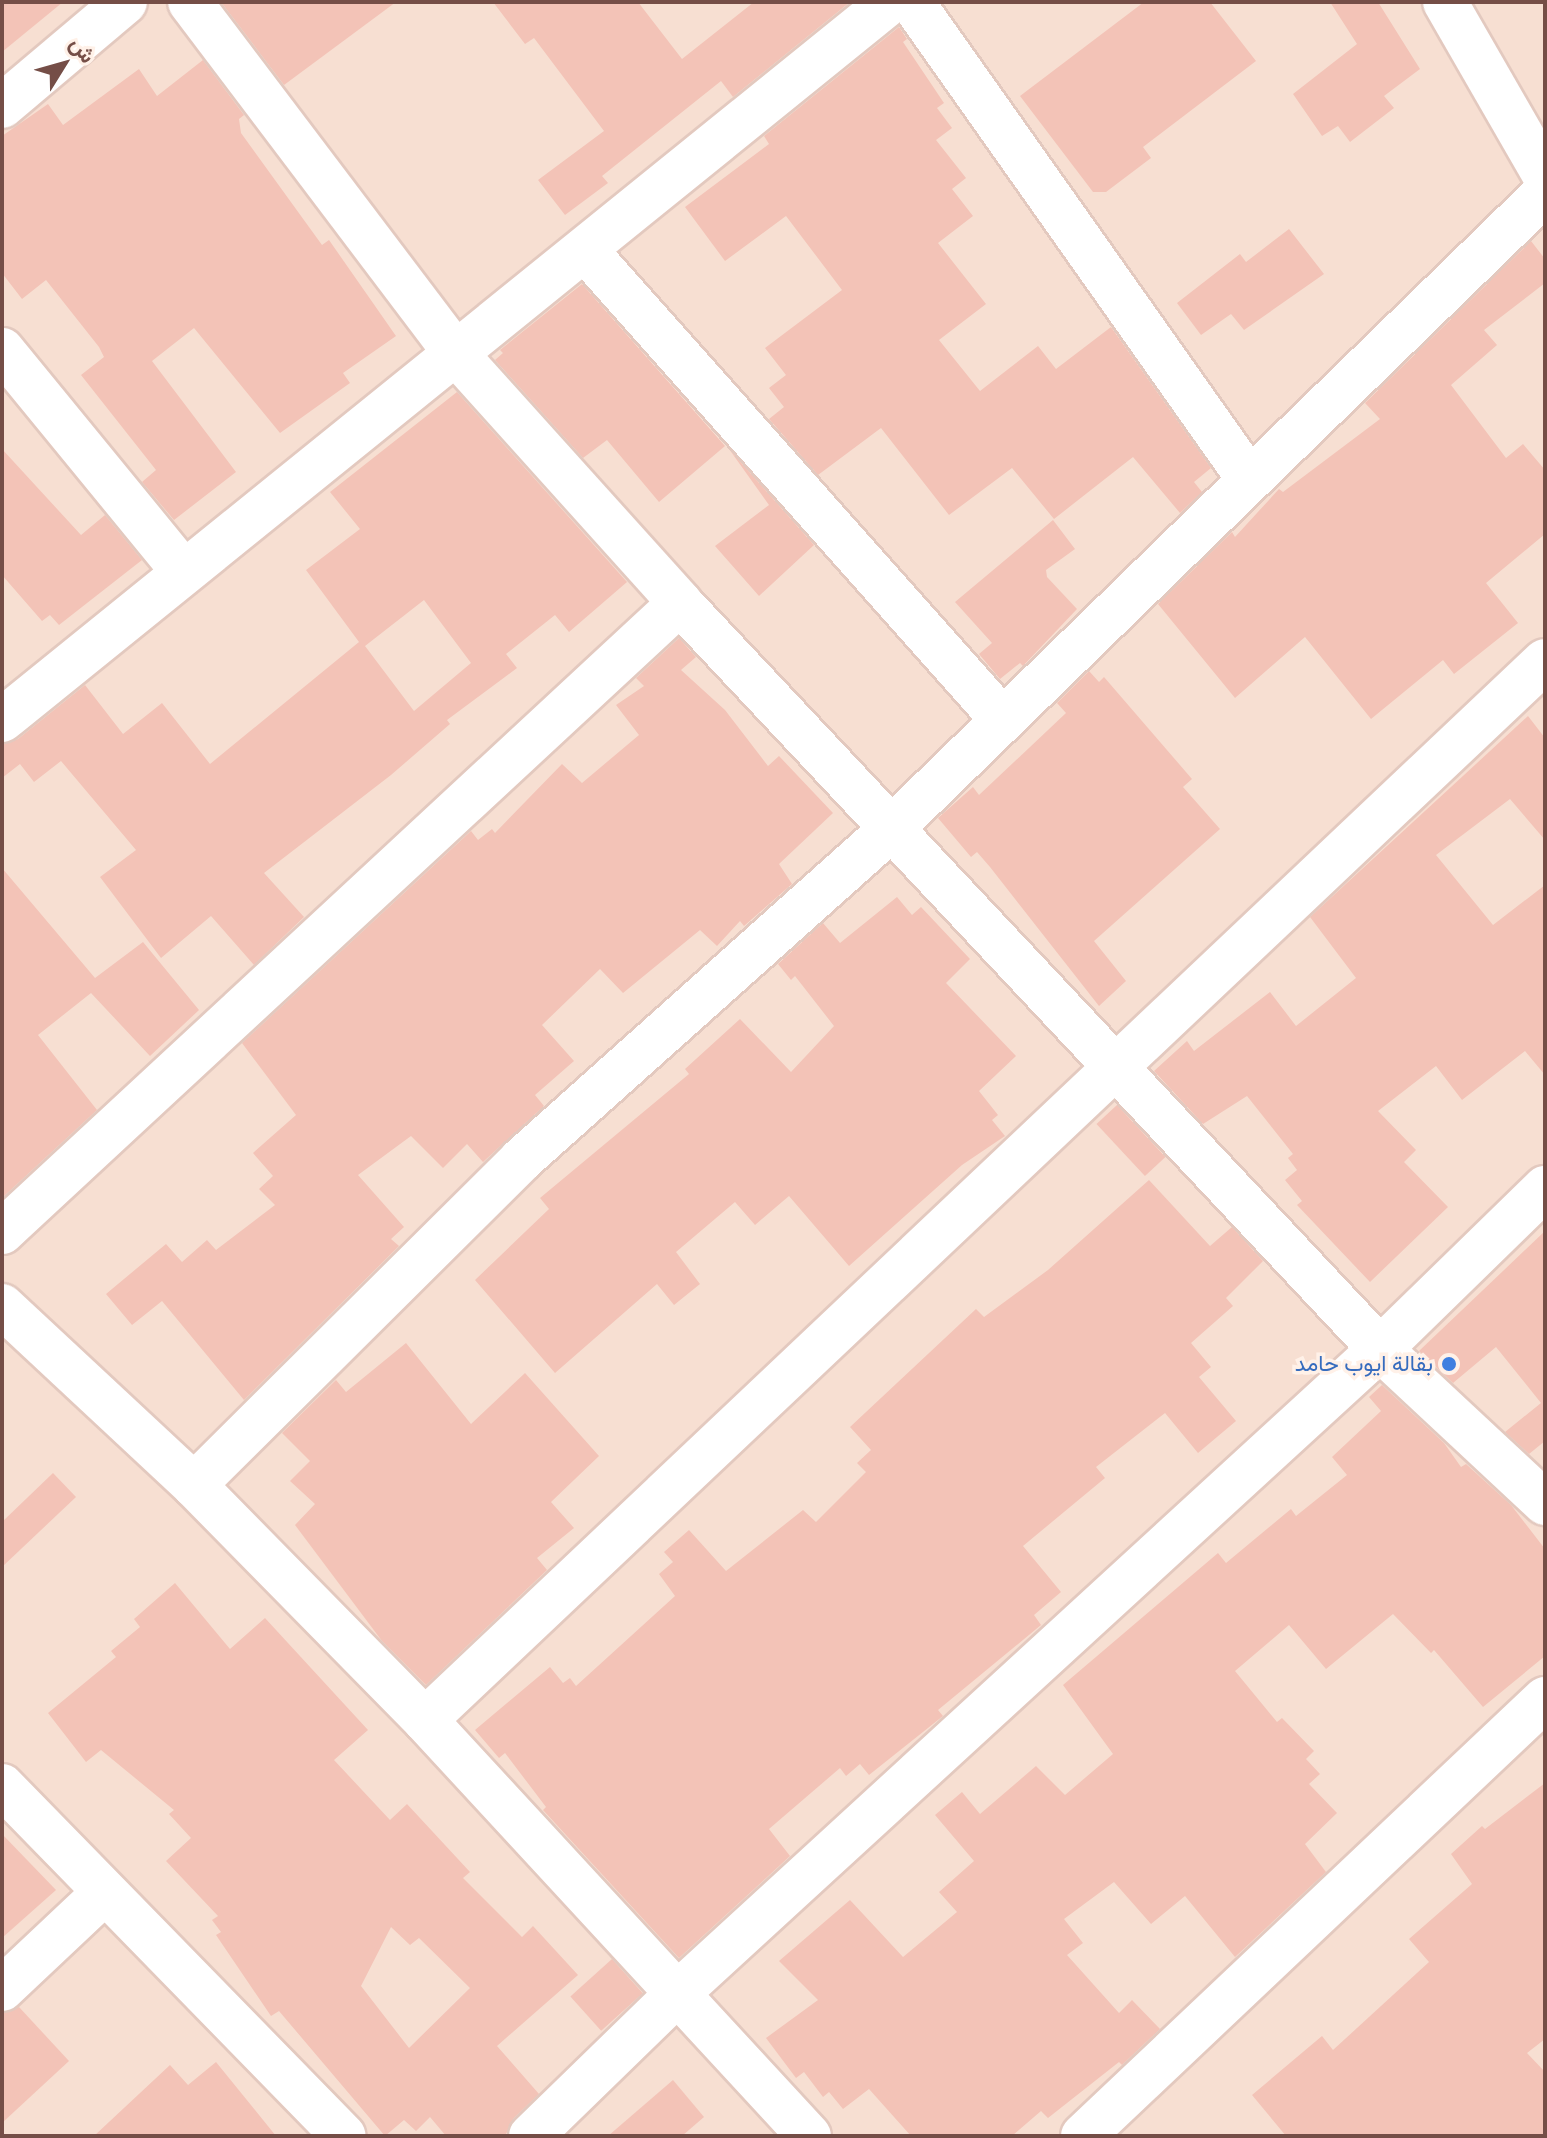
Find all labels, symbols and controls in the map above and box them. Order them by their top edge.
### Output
north arrow [24,24,104,104]
text: ش [65,31,102,68]
place label: بقالة ايوب حامد [1295,1351,1433,1377]
marker: بقالة ايوب حامد [1440,1355,1458,1373]

